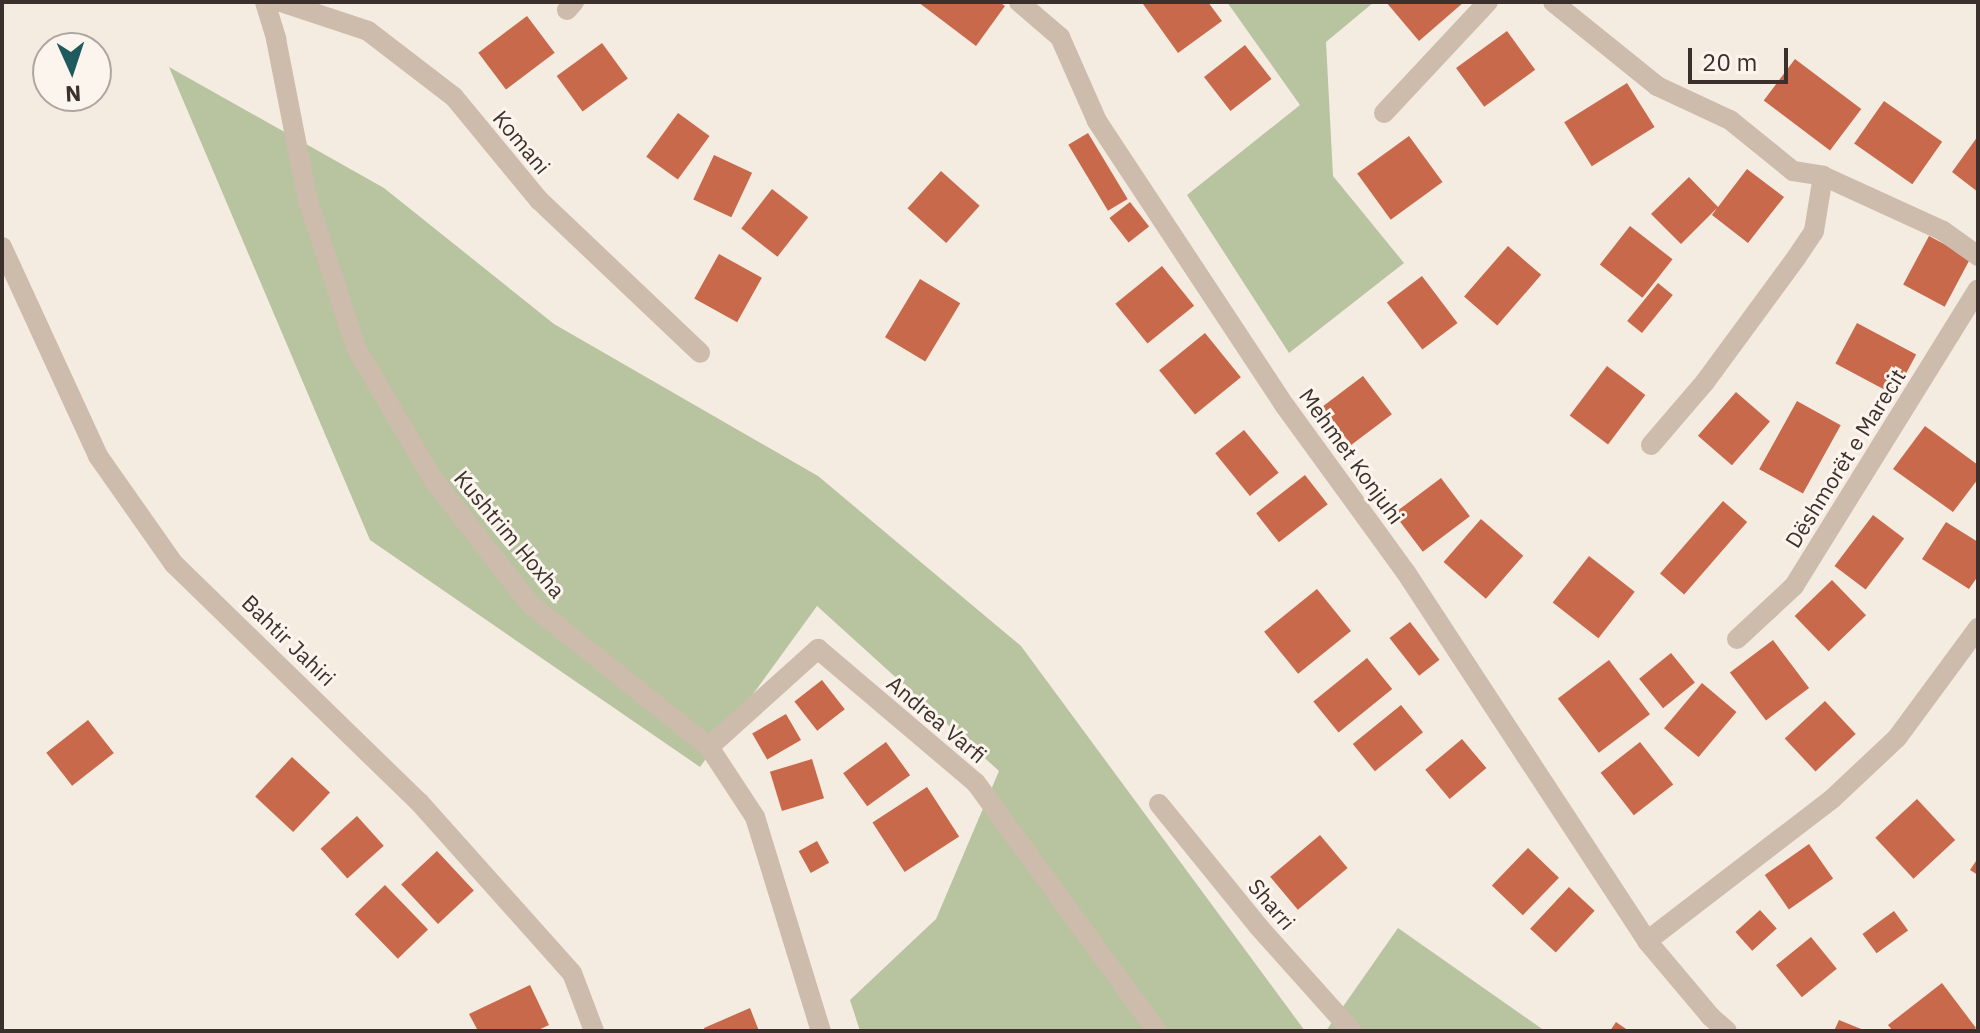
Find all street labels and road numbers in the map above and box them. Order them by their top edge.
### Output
street label: Komani [488,105,556,179]
street label: Dëshmorët e Marecit [1779,364,1911,552]
street label: Mehmet Konjuhi [1294,383,1410,529]
street label: Kushtrim Hoxha [449,465,571,603]
street label: Bahtir Jahiri [237,589,341,691]
street label: Andrea Varfi [882,670,992,768]
street label: Sharri [1243,873,1301,935]

